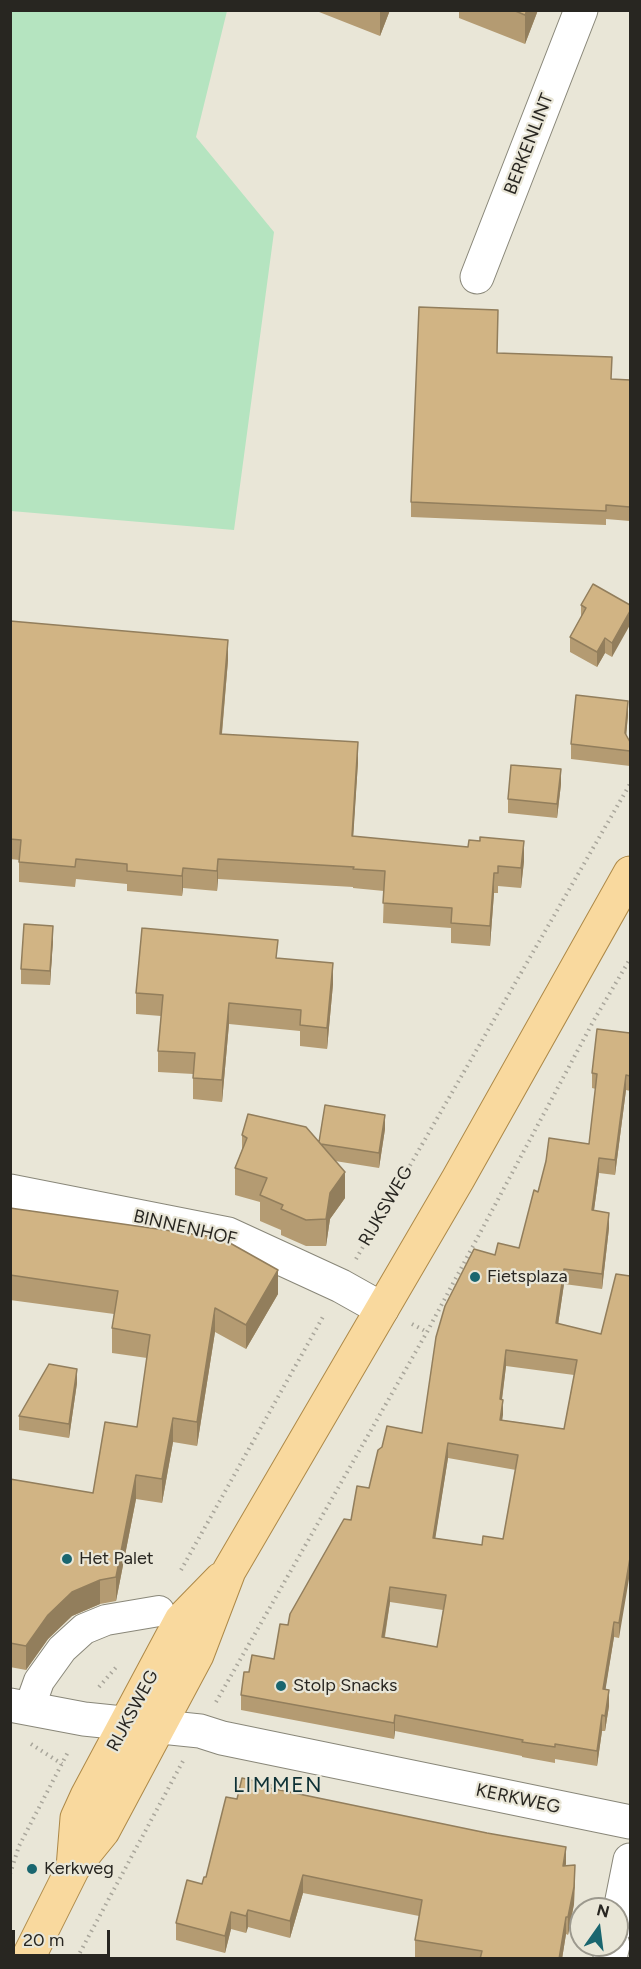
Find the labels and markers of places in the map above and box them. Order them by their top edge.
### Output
place label: Fietsplaza [487,1266,568,1288]
marker: Fietsplaza [468,1270,482,1284]
place label: Het Palet [79,1548,154,1570]
marker: Het Palet [60,1552,74,1566]
place label: Stolp Snacks [293,1675,397,1697]
marker: Stolp Snacks [274,1679,288,1693]
place label: Kerkweg [44,1858,114,1880]
marker: Kerkweg [25,1862,39,1876]

